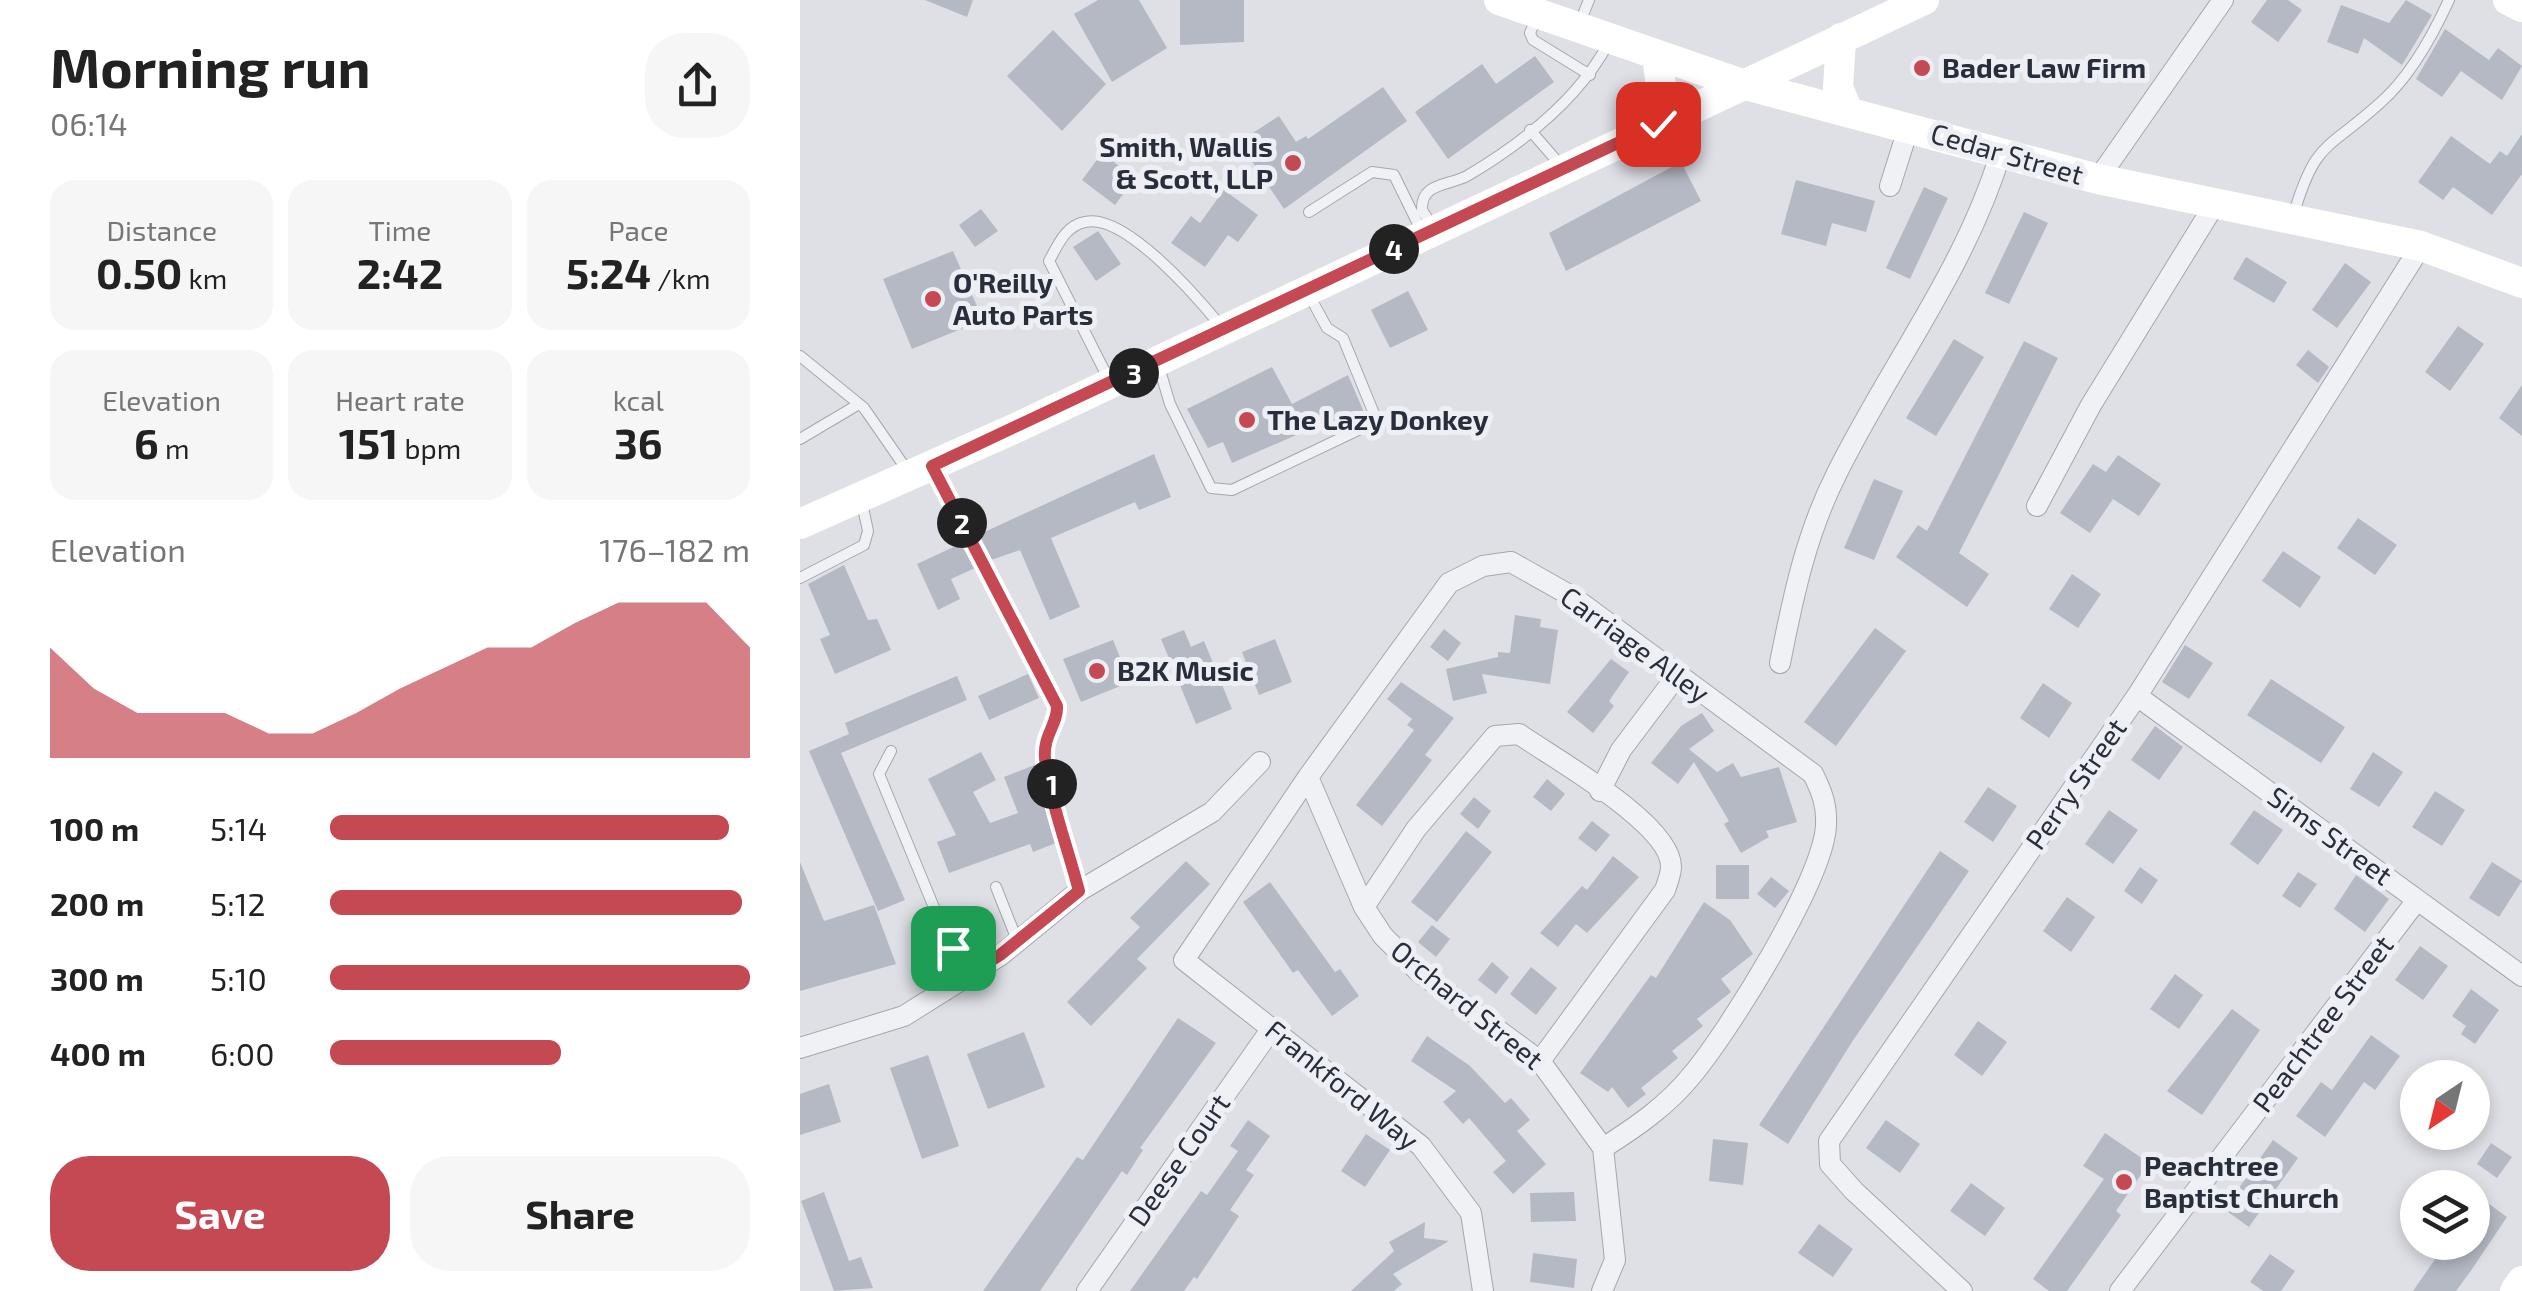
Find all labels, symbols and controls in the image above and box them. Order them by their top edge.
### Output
text: Morning run [50,33,371,99]
button: share [645,33,750,138]
place label: Bader Law Firm [1942,50,2146,84]
marker: Bader Law Firm [1911,57,1933,79]
pin [1616,82,1701,167]
icon: check [1631,97,1686,152]
text: 06:14 [50,104,128,142]
street label: Cedar Street [1927,115,2087,191]
place label: Smith, Wallis & Scott, LLP [1099,129,1273,195]
marker: Smith, Wallis & Scott, LLP [1282,152,1304,174]
text: Distance [106,213,217,247]
text: Time [369,213,431,247]
text: Pace [608,213,668,247]
pin: 4 [1369,224,1419,274]
text: 4 [1385,232,1403,266]
text: 0.50 [96,247,182,297]
text: 2:42 [357,247,443,297]
text: 5:24 [566,247,651,297]
text: km [182,261,227,295]
text: /km [651,261,711,295]
place label: O'Reilly Auto Parts [953,265,1093,331]
marker: O'Reilly Auto Parts [922,288,944,310]
pin: 3 [1109,348,1159,398]
text: 3 [1126,356,1142,390]
text: Elevation [102,383,221,417]
text: Heart rate [335,383,465,417]
text: kcal [613,383,664,417]
place label: The Lazy Donkey [1267,402,1489,436]
marker: The Lazy Donkey [1236,409,1258,431]
text: 6 [134,417,159,467]
text: 151 [339,417,398,467]
text: 36 [614,417,663,467]
text: m [159,431,189,465]
text: bpm [398,431,461,465]
pin: 2 [937,498,987,548]
text: 2 [954,506,970,540]
text: Elevation [50,530,186,568]
text: 176–182 m [599,530,750,568]
street label: Carriage Alley [1554,579,1717,710]
place label: B2K Music [1117,653,1254,687]
marker: B2K Music [1086,660,1108,682]
street label: Perry Street [2018,711,2133,855]
pin: 1 [1027,759,1077,809]
text: 1 [1046,767,1058,801]
street label: Sims Street [2262,779,2399,892]
text: 100 m [50,809,139,847]
text: 5:14 [210,809,267,847]
text: 200 m [50,884,144,922]
text: 5:12 [210,884,265,922]
pin [911,906,996,991]
icon: arrive [926,921,981,976]
street label: Peachtree Street [2245,928,2400,1118]
street label: Orchard Street [1385,932,1551,1076]
text: 300 m [50,959,144,997]
text: 5:10 [210,959,267,997]
street label: Frankford Way [1259,1012,1426,1156]
text: 400 m [50,1034,146,1072]
text: 6:00 [210,1034,274,1072]
north arrow [2400,1060,2490,1150]
map controls [2400,1060,2490,1260]
street label: Deese Court [1120,1087,1236,1232]
place label: Peachtree Baptist Church [2144,1148,2339,1214]
button: Save [50,1156,390,1271]
button: Share [410,1156,750,1271]
button: layers [2400,1170,2490,1260]
marker: Peachtree Baptist Church [2113,1171,2135,1193]

